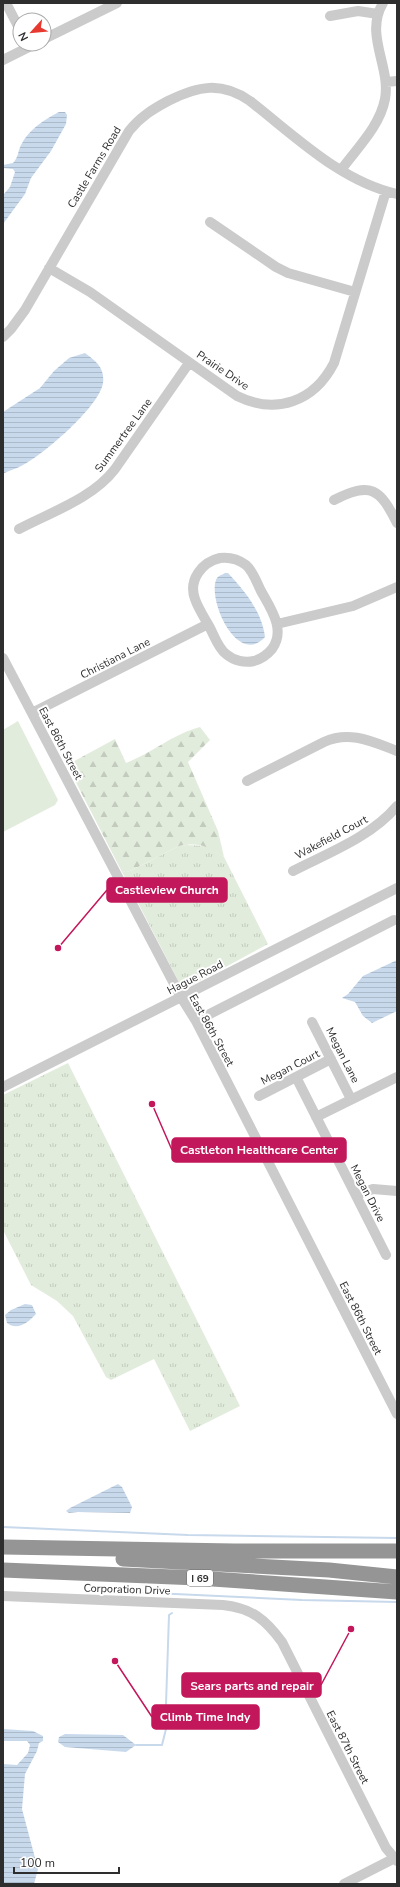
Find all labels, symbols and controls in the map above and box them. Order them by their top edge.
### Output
north arrow [12,12,52,52]
text: N [15,29,32,43]
street label: Castle Farms Road [64,124,125,211]
street label: Prairie Drive [193,347,252,394]
street label: Summertree Lane [91,395,155,475]
street label: Christiana Lane [78,634,153,682]
street label: East 86th Street [35,704,86,782]
street label: Wakefield Court [292,812,370,863]
callout: Castleview Church [107,878,227,902]
text: Castleview Church [115,882,219,898]
street label: Hague Road [165,957,226,998]
street label: East 86th Street [186,992,238,1069]
street label: Megan Lane [322,1025,363,1086]
street label: Megan Court [258,1046,322,1089]
callout: Castleton Healthcare Center [172,1138,346,1162]
text: Castleton Healthcare Center [180,1142,338,1158]
street label: Megan Drive [347,1162,389,1225]
street label: East 86th Street [336,1279,386,1357]
road number: I 69 [187,1570,213,1586]
street label: Corporation Drive [83,1580,171,1599]
callout: Sears parts and repair [182,1673,321,1697]
text: Sears parts and repair [190,1678,314,1694]
callout: Climb Time Indy [152,1705,259,1729]
street label: East 87th Street [323,1708,373,1786]
text: Climb Time Indy [160,1709,251,1725]
scale bar [14,1849,119,1875]
text: 100 m [20,1855,55,1871]

